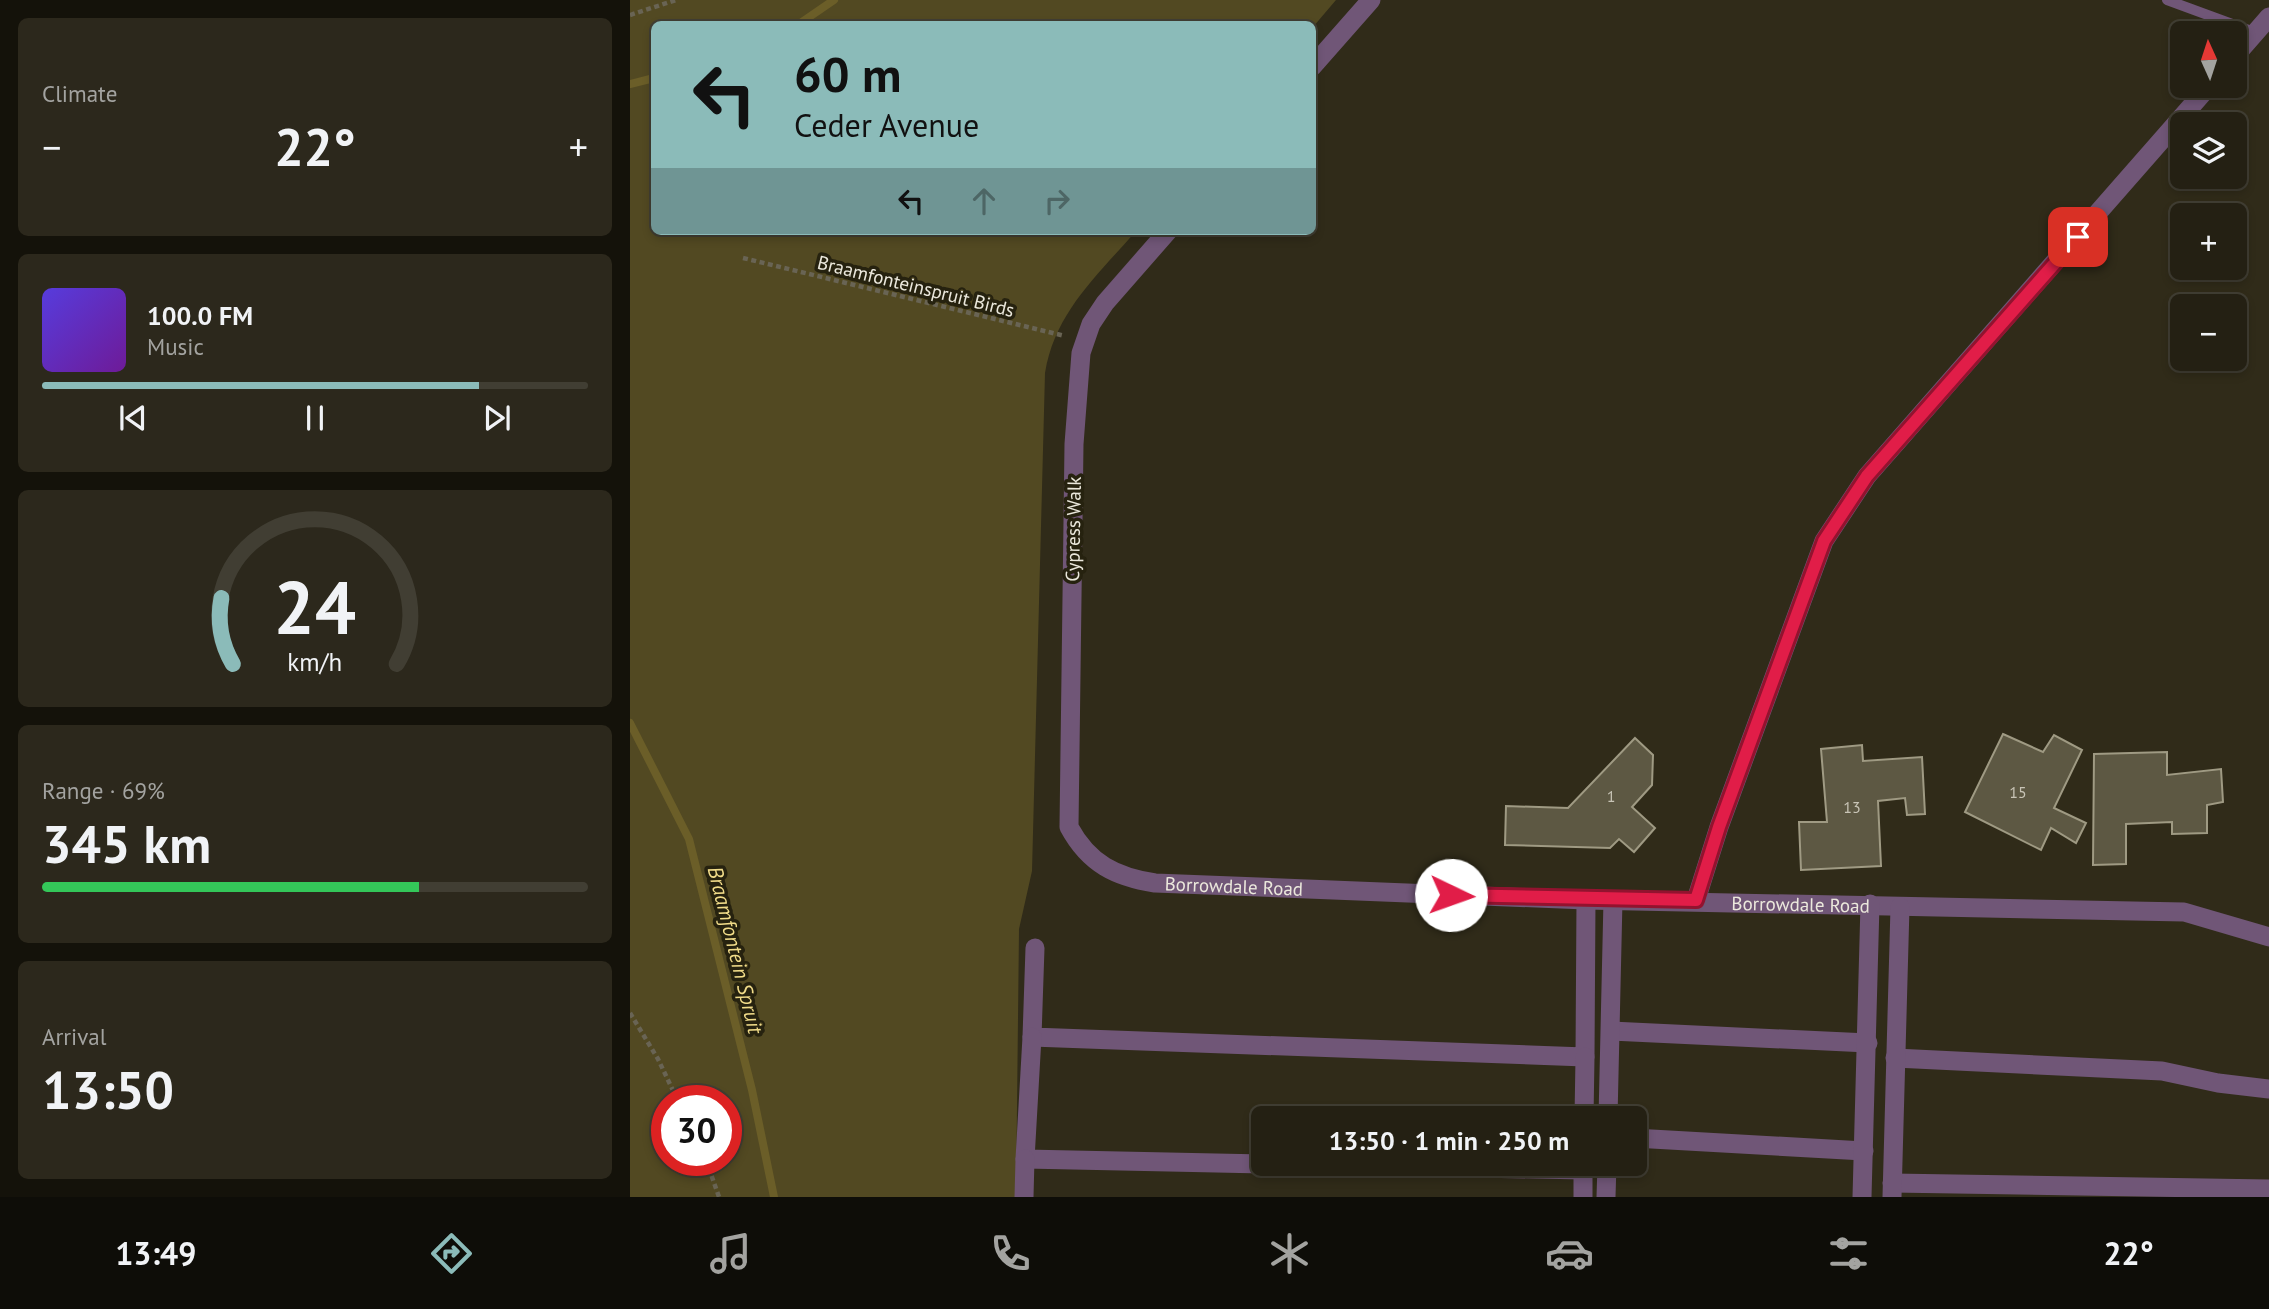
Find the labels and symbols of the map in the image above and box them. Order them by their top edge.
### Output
north arrow [2170,21,2247,98]
pin [2048,207,2108,267]
street label: Braamfonteinspruit Birds [815,250,1017,322]
street label: Cypress Walk [1060,476,1086,582]
house number: 15 [2009,782,2027,802]
house number: 1 [1607,786,1615,806]
house number: 13 [1843,797,1861,817]
position arrow [1414,858,1488,932]
water label: Braamfontein Spruit [702,863,770,1038]
street label: Borrowdale Road [1164,871,1304,901]
street label: Borrowdale Road [1731,891,1870,918]
speed limit sign: 30 [651,1085,742,1176]

